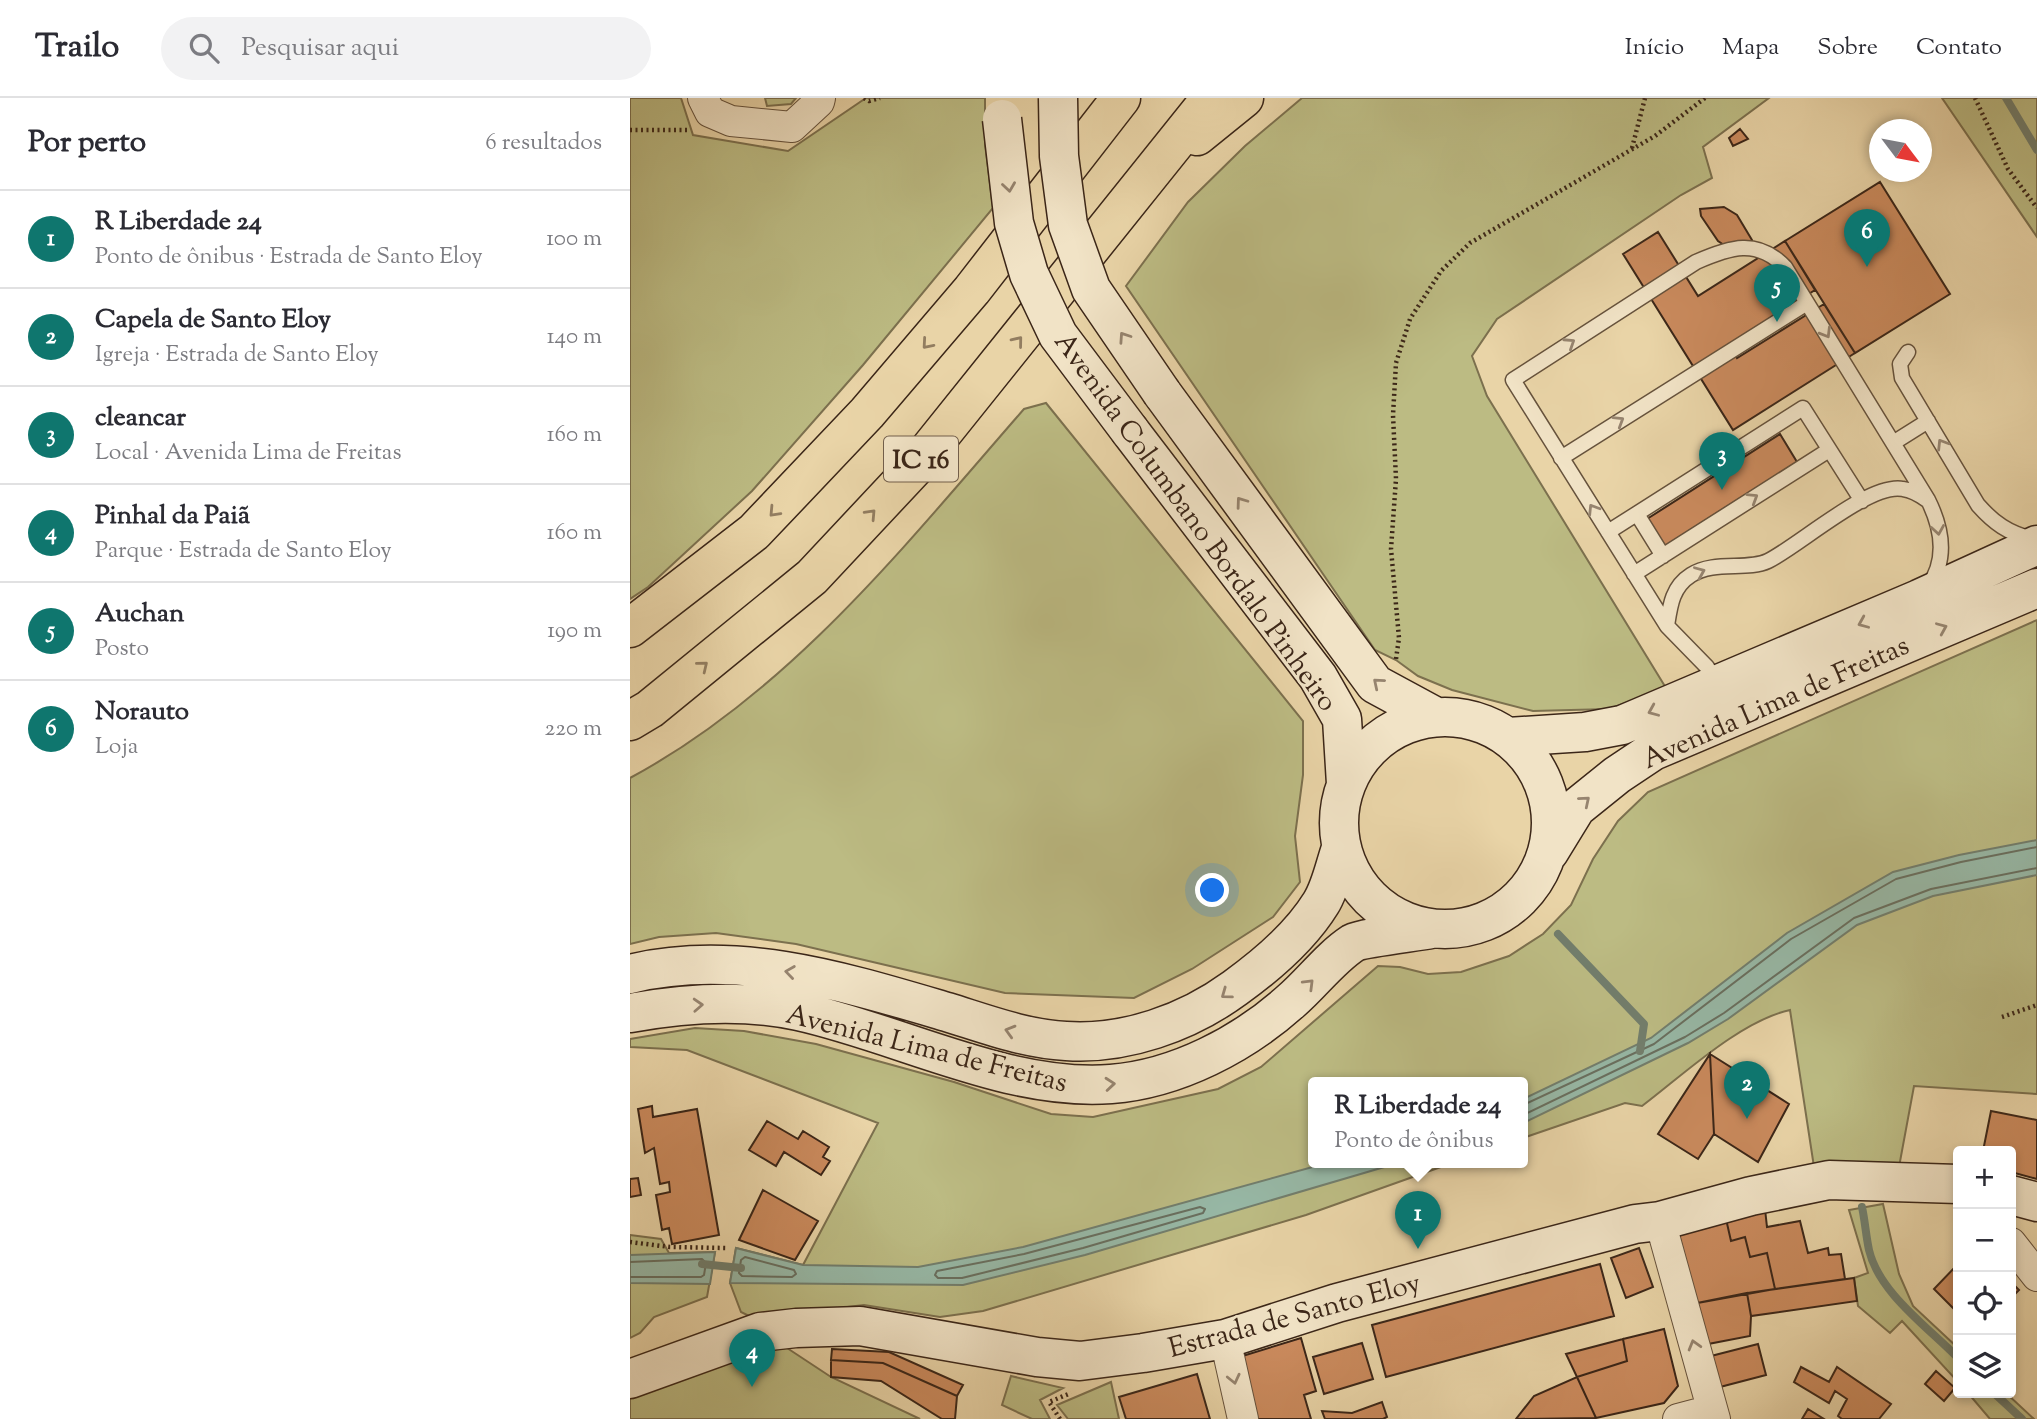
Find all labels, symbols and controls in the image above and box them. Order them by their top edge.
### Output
search box [161,17,651,80]
text: Trailo [35,24,119,72]
icon: search [185,29,223,67]
text: Pesquisar aqui [241,30,399,67]
text: Início [1625,31,1684,65]
text: Mapa [1722,31,1779,65]
text: Sobre [1817,31,1878,65]
text: Contato [1916,31,2002,65]
north arrow [1869,119,1932,182]
text: Por perto [28,122,146,165]
text: 6 resultados [485,127,602,160]
one-way arrow [1001,182,1016,193]
text: R Liberdade 24 [95,204,262,241]
pin: 6 [1844,209,1890,267]
text: 1 [47,223,55,256]
text: 100 m [546,223,602,256]
text: Ponto de ônibus · Estrada de Santo Eloy [95,241,483,274]
pin: 5 [1754,264,1800,322]
text: Capela de Santo Eloy [95,302,331,339]
text: 2 [46,321,56,354]
text: 140 m [547,321,602,354]
street label: Avenida Columbano Bordalo Pinheiro [1043,325,1346,721]
one-way arrow [1817,326,1830,339]
one-way arrow [1119,332,1132,345]
one-way arrow [923,335,935,348]
one-way arrow [1010,336,1022,349]
text: Igreja · Estrada de Santo Eloy [95,339,379,372]
one-way arrow [1563,339,1576,352]
text: cleancar [95,400,186,437]
one-way arrow [1611,417,1624,430]
text: 3 [46,419,56,452]
text: 160 m [547,419,602,452]
pin: 3 [1699,432,1745,490]
road number: IC 16 [884,436,958,482]
text: Local · Avenida Lima de Freitas [95,437,401,470]
one-way arrow [1937,438,1950,451]
one-way arrow [1746,493,1759,506]
one-way arrow [1237,497,1249,509]
text: Pinhal da Paiã [95,498,250,535]
one-way arrow [769,504,782,517]
one-way arrow [1589,504,1602,517]
one-way arrow [863,509,875,522]
text: 4 [45,517,57,550]
text: 160 m [547,517,602,550]
one-way arrow [1931,524,1946,535]
text: Parque · Estrada de Santo Eloy [95,535,392,568]
one-way arrow [1692,566,1705,580]
text: Auchan [95,596,184,633]
one-way arrow [1857,614,1869,628]
text: 5 [47,615,55,648]
text: 190 m [547,615,602,648]
one-way arrow [1935,623,1947,637]
street label: Avenida Lima de Freitas [1636,627,1916,781]
text: Posto [95,633,149,666]
one-way arrow [695,662,707,675]
one-way arrow [1373,678,1386,691]
text: Norauto [95,694,189,731]
one-way arrow [1648,703,1660,717]
text: 6 [45,713,57,746]
text: 220 m [544,713,602,746]
text: Loja [95,731,138,764]
one-way arrow [1577,797,1589,810]
your location [1195,873,1229,907]
one-way arrow [784,965,796,980]
one-way arrow [1301,979,1314,992]
one-way arrow [1221,986,1234,998]
street label: Avenida Lima de Freitas [781,996,1071,1104]
one-way arrow [692,998,703,1013]
one-way arrow [1004,1024,1016,1039]
pin: 2 [1724,1061,1770,1119]
one-way arrow [1105,1077,1116,1092]
popup [1308,1077,1528,1168]
text: R Liberdade 24 [1335,1088,1501,1125]
text: Ponto de ônibus [1335,1125,1494,1158]
map controls [1953,1146,2016,1398]
button: + [1953,1146,2016,1209]
pin: 1 [1395,1191,1441,1249]
button: − [1953,1209,2016,1272]
street label: Estrada de Santo Eloy [1164,1264,1425,1370]
button: locate [1953,1272,2016,1335]
pin: 4 [729,1329,775,1387]
button: layers [1953,1335,2016,1398]
one-way arrow [1688,1339,1702,1351]
one-way arrow [1226,1373,1240,1385]

